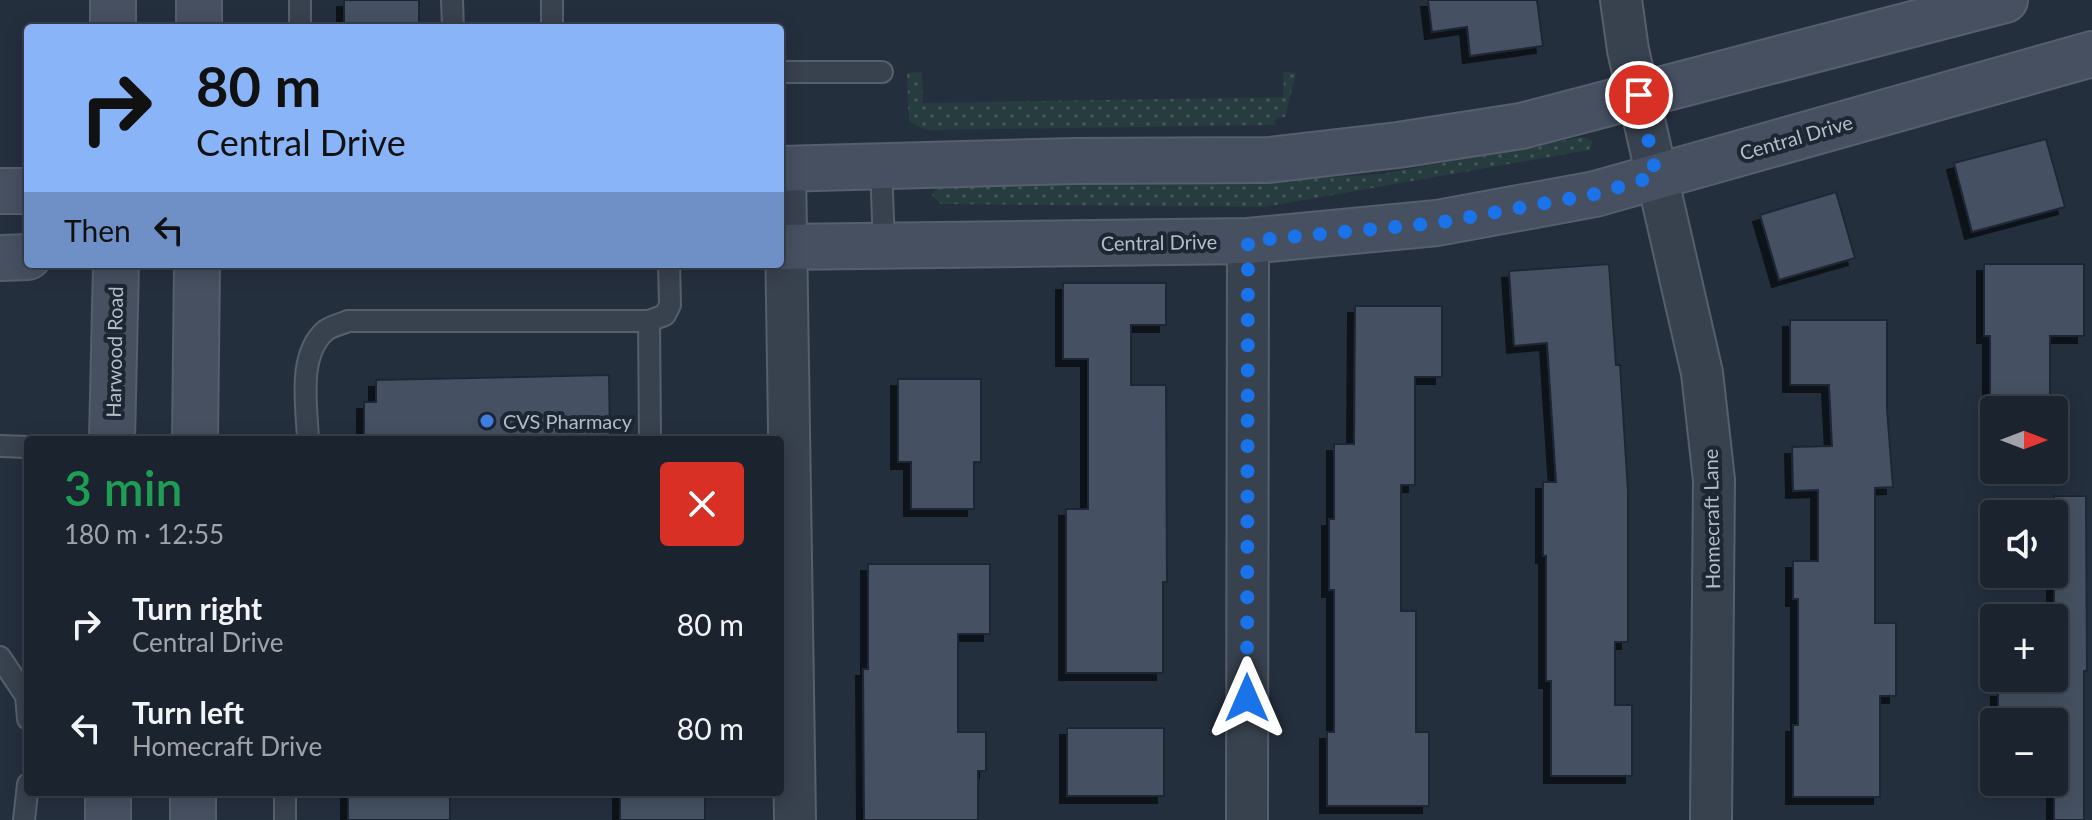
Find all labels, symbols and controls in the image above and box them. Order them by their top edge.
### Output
text: 80 m [196,52,321,119]
icon: right [64,56,168,160]
pin [1605,61,1673,129]
icon: arrive [1617,73,1661,117]
street label: Central Drive [1737,109,1855,165]
text: Central Drive [196,120,406,164]
icon: left [147,208,191,252]
text: Then [64,212,131,248]
street label: Central Drive [1101,229,1217,255]
street label: Harwood Road [101,286,127,418]
north arrow [1980,396,2068,484]
map controls [1980,396,2068,796]
place label: CVS Pharmacy [503,409,633,433]
marker: CVS Pharmacy [478,412,496,430]
street label: Homecraft Lane [1698,449,1724,589]
text: 3 min [64,459,182,516]
button: close [660,462,744,546]
button: sound [1980,500,2068,588]
text: 180 m · 12:55 [64,518,224,550]
text: Turn right [132,590,262,626]
icon: right [64,602,108,646]
button: + [1980,604,2068,692]
text: 80 m [677,606,744,642]
text: Central Drive [132,626,283,658]
position arrow [1205,656,1289,740]
text: Turn left [132,694,244,730]
icon: left [64,706,108,750]
button: − [1980,708,2068,796]
text: 80 m [677,710,744,746]
text: Homecraft Drive [132,730,322,762]

